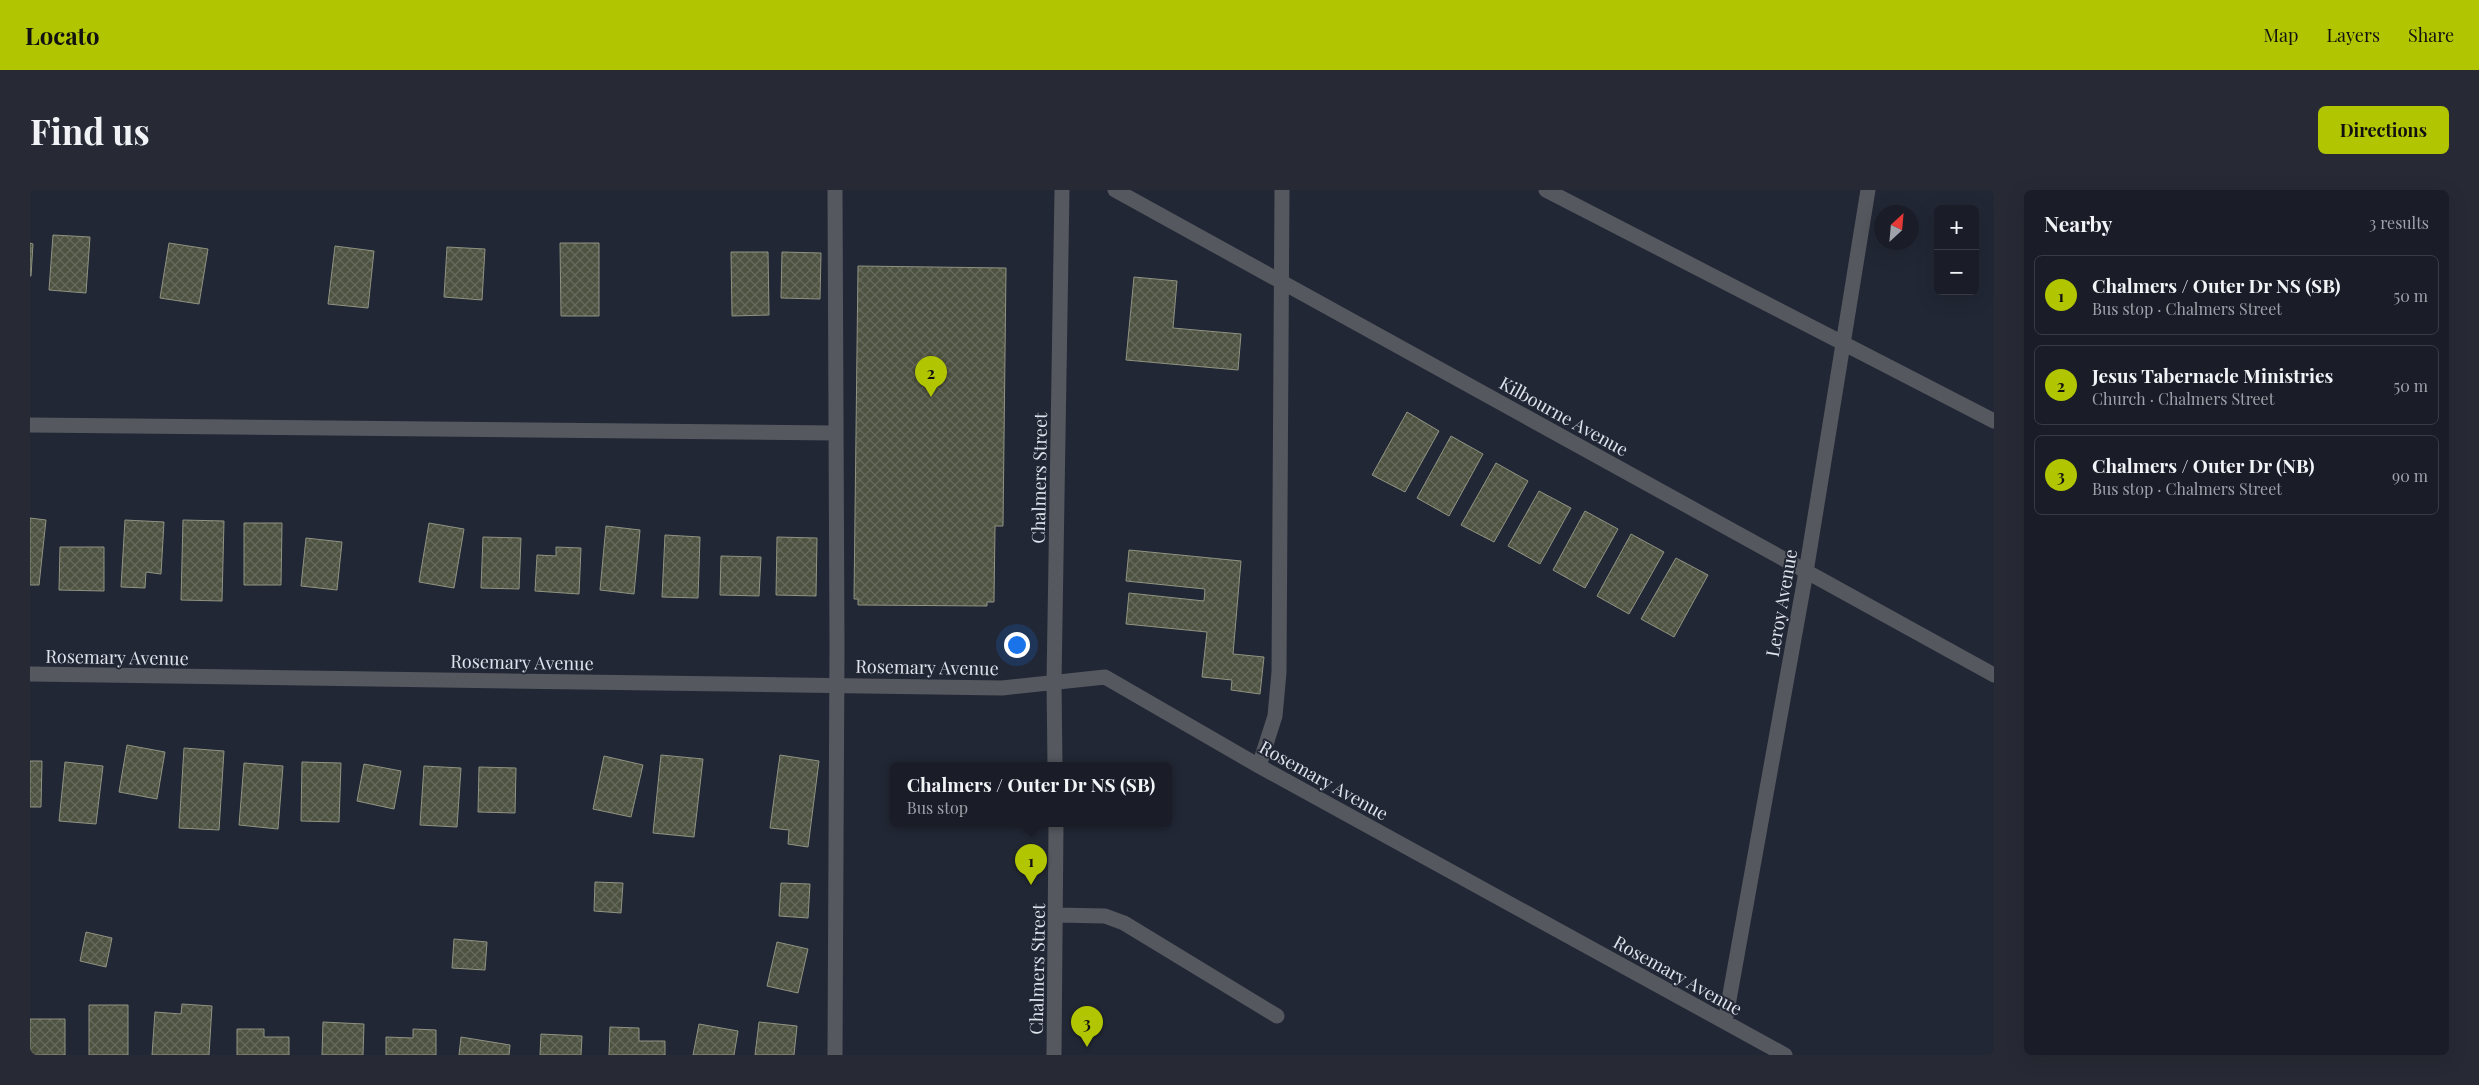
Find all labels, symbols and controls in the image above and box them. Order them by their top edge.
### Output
text: Locato [25,19,99,51]
text: Map [2263,23,2298,47]
text: Layers [2326,23,2380,47]
text: Share [2408,23,2454,47]
button: Directions [2318,106,2449,154]
text: Find us [30,107,150,154]
north arrow [1874,205,1919,250]
map controls [1934,205,1979,295]
button: + [1934,205,1979,250]
text: Nearby [2044,209,2113,237]
text: 3 results [2369,212,2429,233]
button: − [1934,250,1979,295]
text: Chalmers / Outer Dr NS (SB) [2092,272,2341,298]
text: 1 [2058,285,2064,306]
text: 50 m [2394,285,2428,306]
text: Bus stop · Chalmers Street [2092,298,2282,319]
pin: 2 [915,356,947,397]
text: Jesus Tabernacle Ministries [2092,362,2333,388]
street label: Kilbourne Avenue [1495,371,1633,461]
text: 2 [2057,375,2065,396]
text: 50 m [2394,375,2428,396]
text: Church · Chalmers Street [2092,388,2274,409]
street label: Chalmers Street [1026,412,1052,544]
text: Chalmers / Outer Dr (NB) [2092,452,2315,478]
text: 3 [2057,465,2065,486]
text: 90 m [2392,465,2428,486]
text: Bus stop · Chalmers Street [2092,478,2282,499]
street label: Leroy Avenue [1760,547,1802,659]
your location [1004,632,1030,658]
street label: Rosemary Avenue [45,644,189,670]
street label: Rosemary Avenue [450,649,594,675]
street label: Rosemary Avenue [855,654,999,680]
street label: Rosemary Avenue [1255,735,1393,825]
popup [890,762,1172,827]
text: Chalmers / Outer Dr NS (SB) [907,771,1155,797]
text: Bus stop [907,797,968,818]
pin: 1 [1015,844,1047,885]
street label: Chalmers Street [1024,903,1050,1035]
street label: Rosemary Avenue [1609,930,1747,1020]
pin: 3 [1071,1006,1103,1047]

